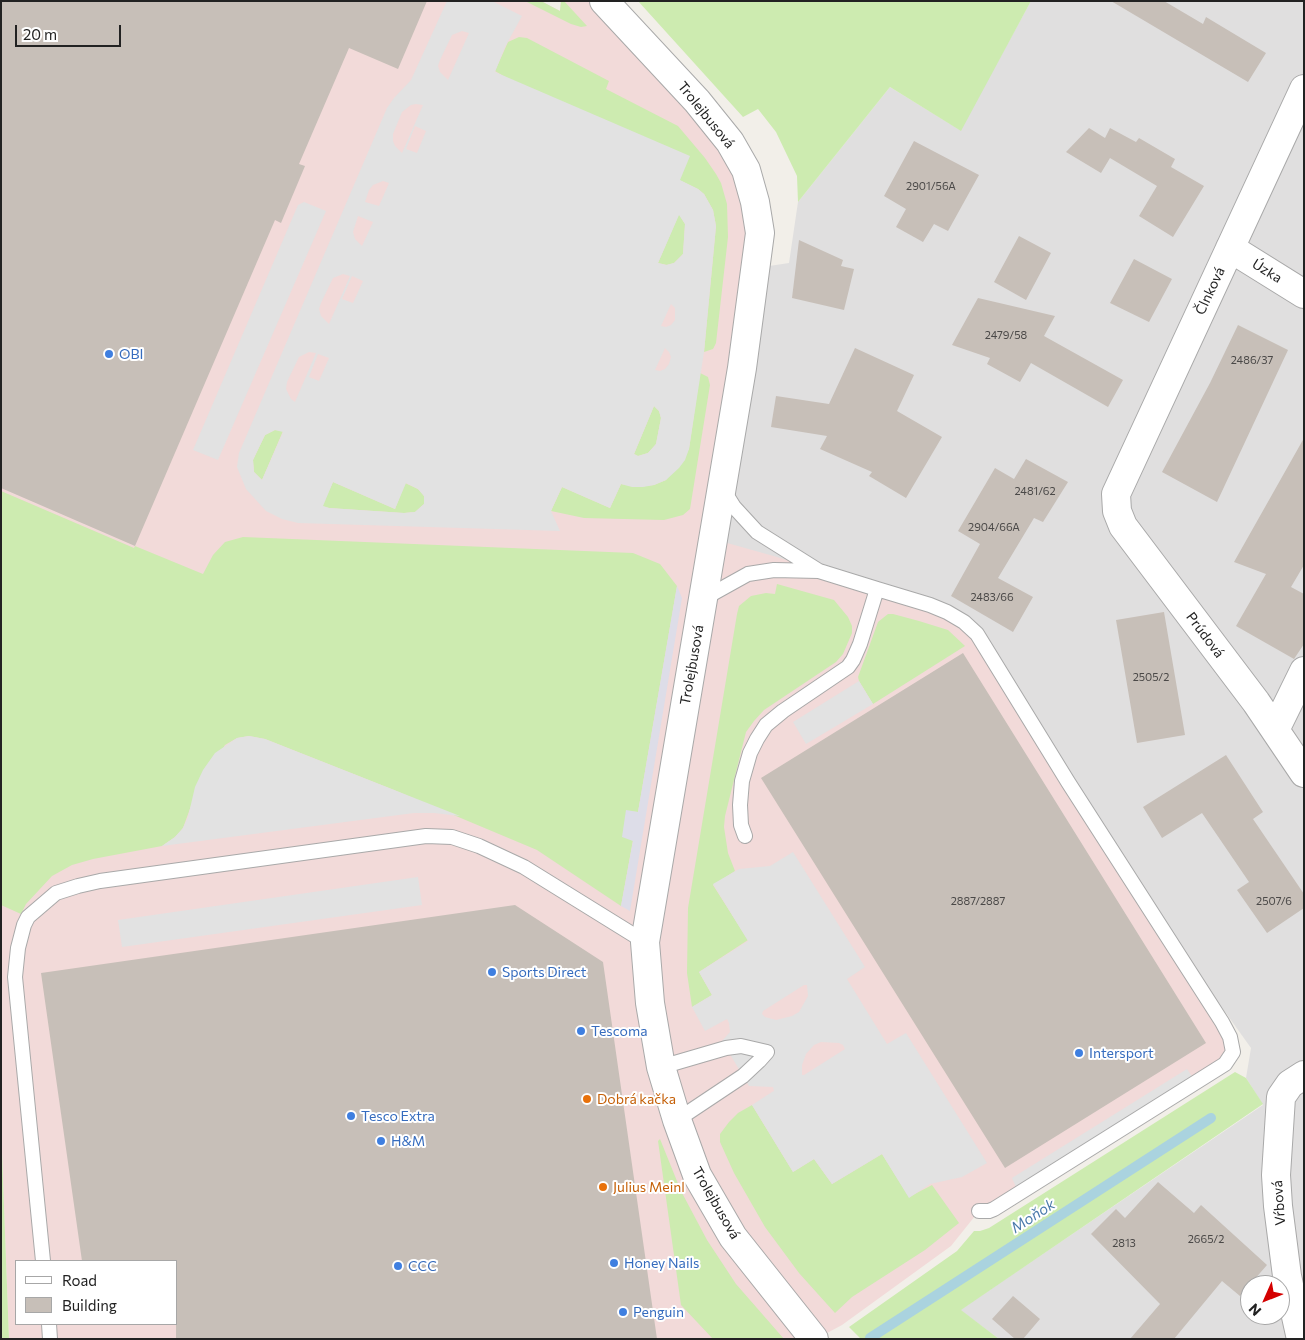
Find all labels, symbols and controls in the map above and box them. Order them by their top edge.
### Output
scale bar [18,15,124,47]
text: 20 m [23,25,57,43]
street label: Trolejbusová [674,78,738,152]
house number: 2901/56A [906,179,956,193]
street label: Úzka [1249,255,1285,287]
street label: Člnková [1192,264,1228,318]
house number: 2479/58 [985,328,1027,342]
place label: OBI [119,346,143,362]
marker: OBI [103,348,115,360]
house number: 2486/37 [1231,353,1273,367]
house number: 2481/62 [1014,484,1056,498]
house number: 2904/66A [968,520,1020,534]
house number: 2483/66 [970,590,1014,604]
street label: Prúdová [1182,609,1228,661]
street label: Trolejbusová [677,624,707,706]
house number: 2505/2 [1133,670,1169,684]
house number: 2887/2887 [951,894,1005,908]
house number: 2507/6 [1256,894,1292,908]
place label: Sports Direct [502,964,587,980]
marker: Sports Direct [486,966,498,978]
place label: Tescoma [591,1023,647,1039]
marker: Tescoma [575,1025,587,1037]
place label: Intersport [1089,1045,1154,1061]
marker: Intersport [1073,1047,1085,1059]
place label: Dobrá kačka [597,1091,676,1107]
marker: Dobrá kačka [581,1093,593,1105]
place label: Tesco Extra [361,1108,435,1124]
marker: Tesco Extra [345,1110,357,1122]
place label: H&M [391,1133,425,1149]
marker: H&M [375,1135,387,1147]
street label: Trolejbusová [688,1164,744,1242]
place label: Julius Meinl [613,1179,685,1195]
street label: Vŕbová [1269,1180,1289,1226]
marker: Julius Meinl [597,1181,609,1193]
water label: Moňok [1008,1195,1058,1237]
house number: 2665/2 [1188,1232,1224,1246]
house number: 2813 [1112,1236,1136,1250]
place label: Honey Nails [624,1255,699,1271]
marker: Honey Nails [608,1257,620,1269]
place label: CCC [408,1258,437,1274]
legend [15,1260,178,1325]
marker: CCC [392,1260,404,1272]
text: Road [62,1271,97,1289]
north arrow [1240,1275,1290,1325]
text: Building [62,1296,117,1314]
text: N [1245,1300,1264,1320]
place label: Penguin [633,1304,684,1320]
marker: Penguin [617,1306,629,1318]

